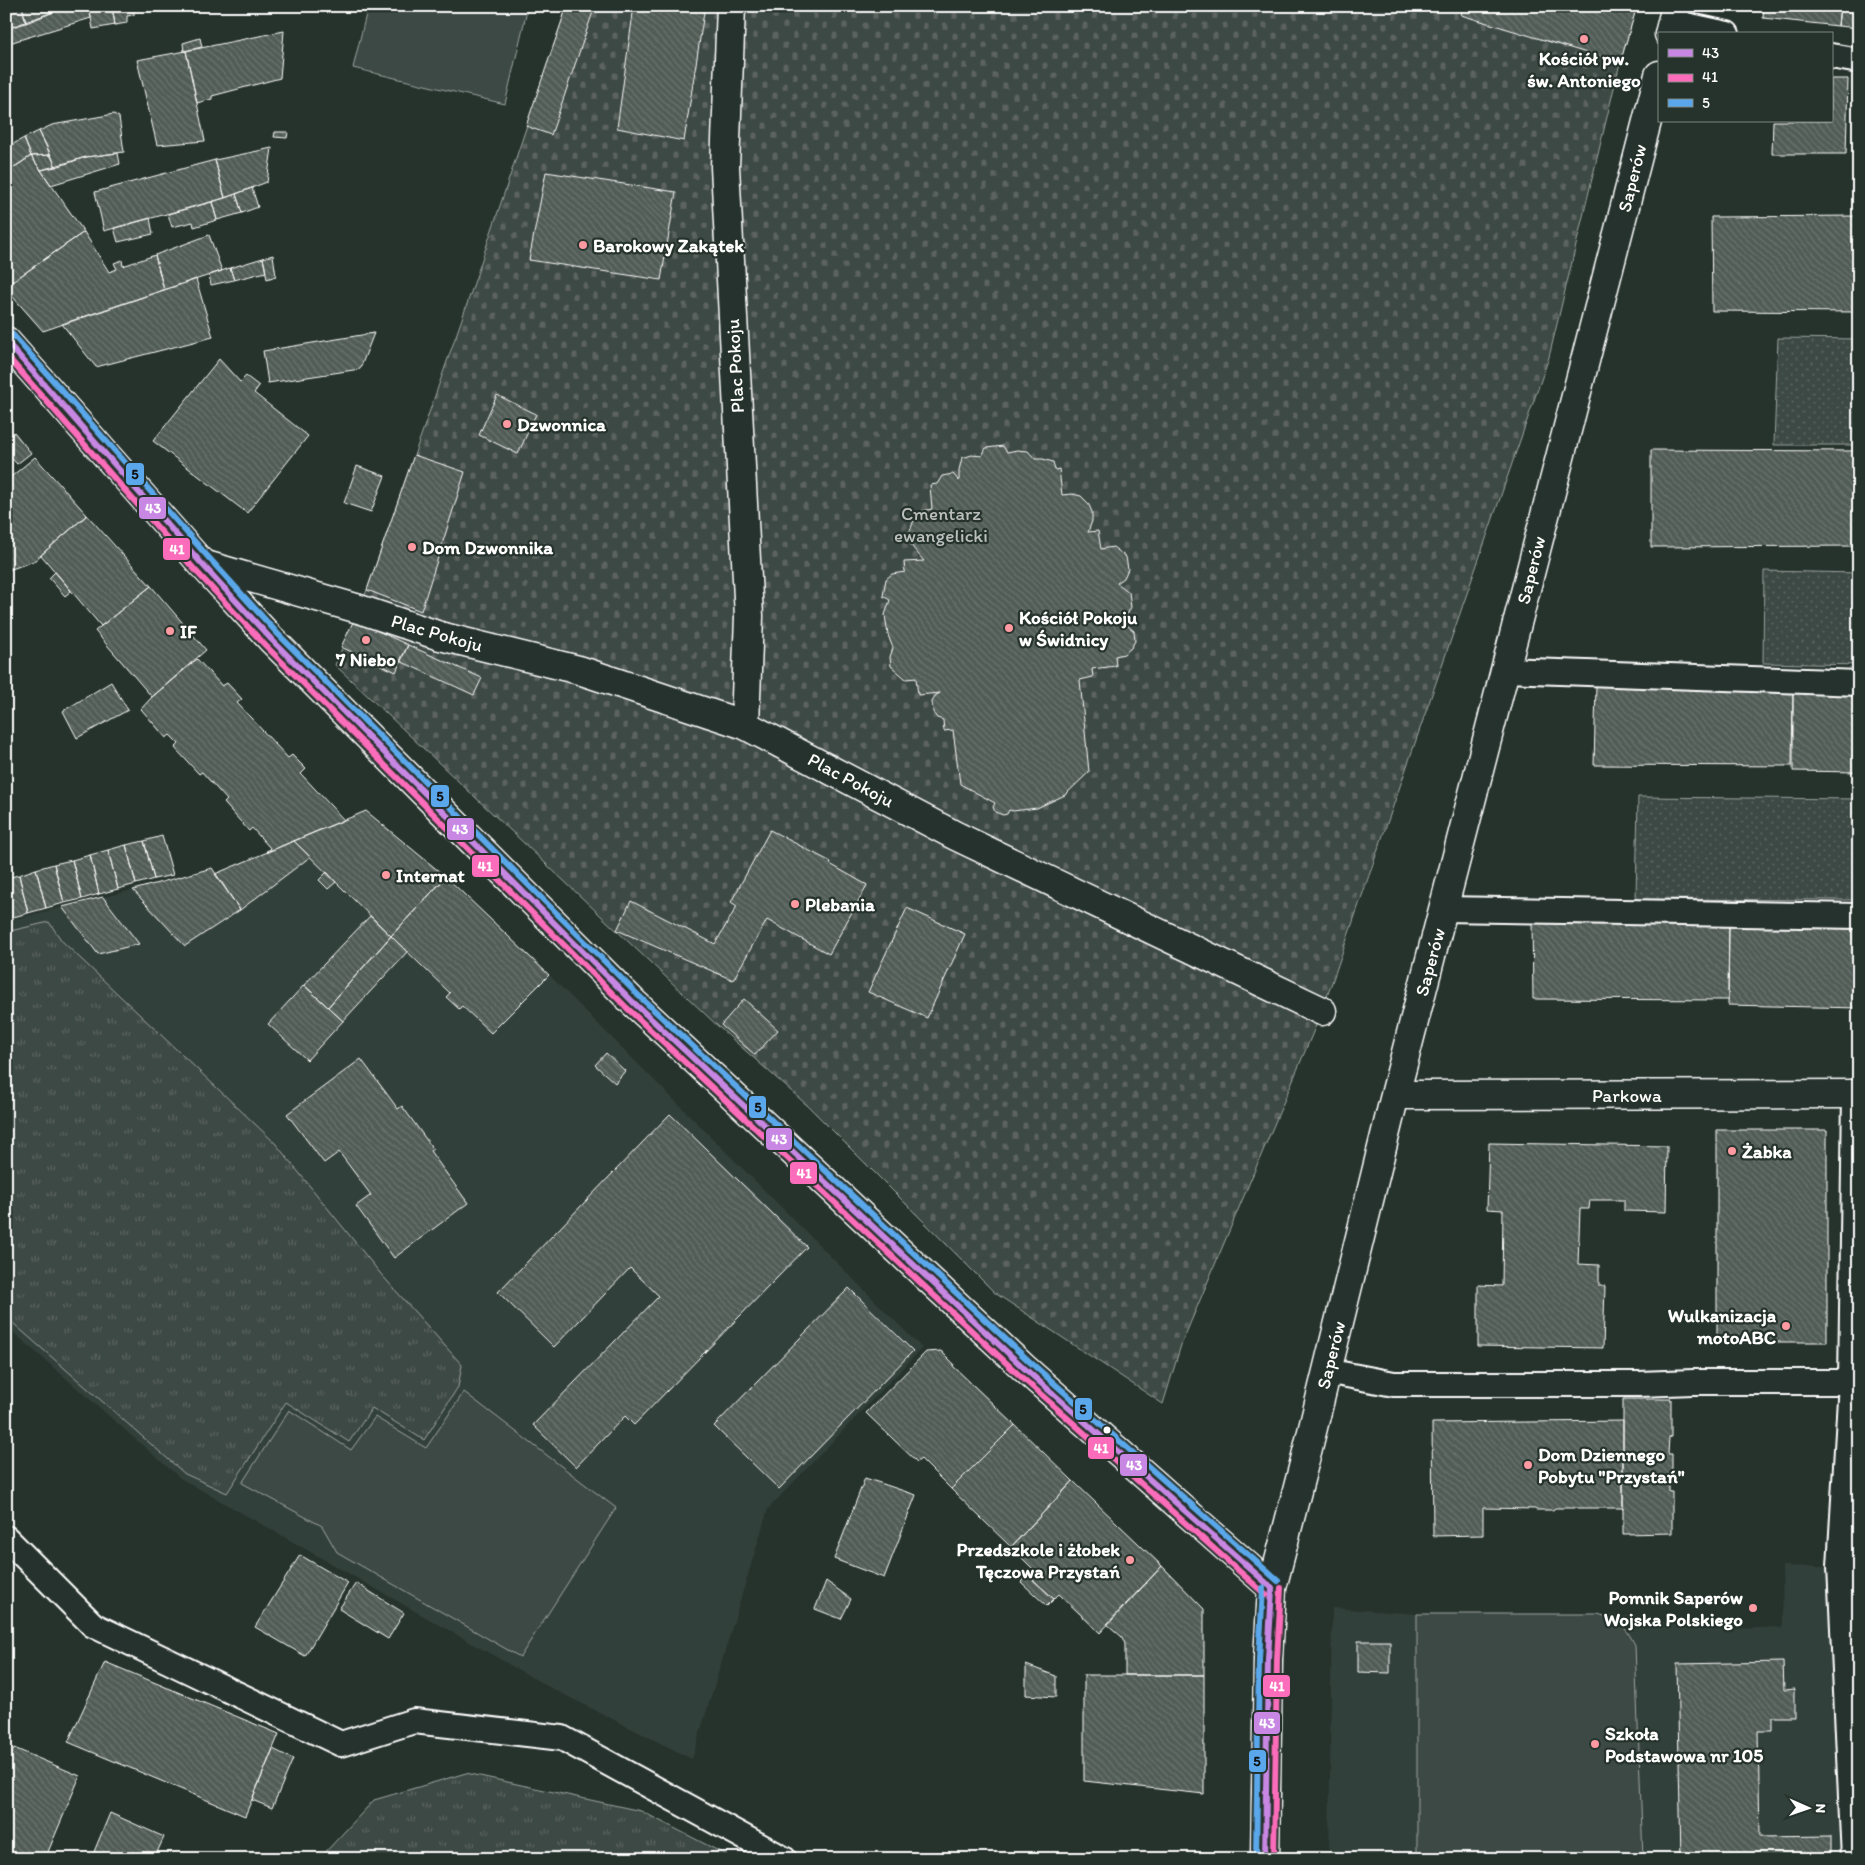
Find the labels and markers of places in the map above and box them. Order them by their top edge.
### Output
marker: Kościół pw. św. Antoniego [1578,33,1590,45]
place label: Kościół pw. św. Antoniego [1527,47,1641,92]
place label: Barokowy Zakątek [593,234,744,257]
marker: Barokowy Zakątek [577,239,589,251]
place label: Dzwonnica [517,413,606,436]
marker: Dzwonnica [501,418,513,430]
place label: Dom Dzwonnika [422,536,554,559]
marker: Dom Dzwonnika [406,541,418,553]
place label: Kościół Pokoju w Świdnicy [1019,606,1138,651]
place label: IF [180,620,198,643]
marker: Kościół Pokoju w Świdnicy [1003,622,1015,634]
marker: IF [164,625,176,637]
marker: 7 Niebo [360,634,372,646]
place label: 7 Niebo [335,648,396,671]
place label: Internat [396,864,466,887]
marker: Internat [380,869,392,881]
place label: Plebania [805,893,876,916]
marker: Plebania [789,898,801,910]
place label: Żabka [1742,1140,1792,1163]
marker: Żabka [1726,1145,1738,1157]
place label: Wulkanizacja motoABC [1668,1304,1777,1349]
marker: Wulkanizacja motoABC [1780,1320,1792,1332]
unlabelled marker [1102,1425,1112,1435]
place label: Dom Dziennego Pobytu "Przystań" [1538,1443,1685,1488]
marker: Dom Dziennego Pobytu "Przystań" [1522,1459,1534,1471]
place label: Przedszkole i żłobek Tęczowa Przystań [956,1538,1120,1583]
marker: Przedszkole i żłobek Tęczowa Przystań [1124,1554,1136,1566]
place label: Pomnik Saperów Wojska Polskiego [1604,1586,1743,1631]
marker: Pomnik Saperów Wojska Polskiego [1747,1602,1759,1614]
place label: Szkoła Podstawowa nr 105 [1605,1722,1763,1767]
marker: Szkoła Podstawowa nr 105 [1589,1738,1601,1750]

